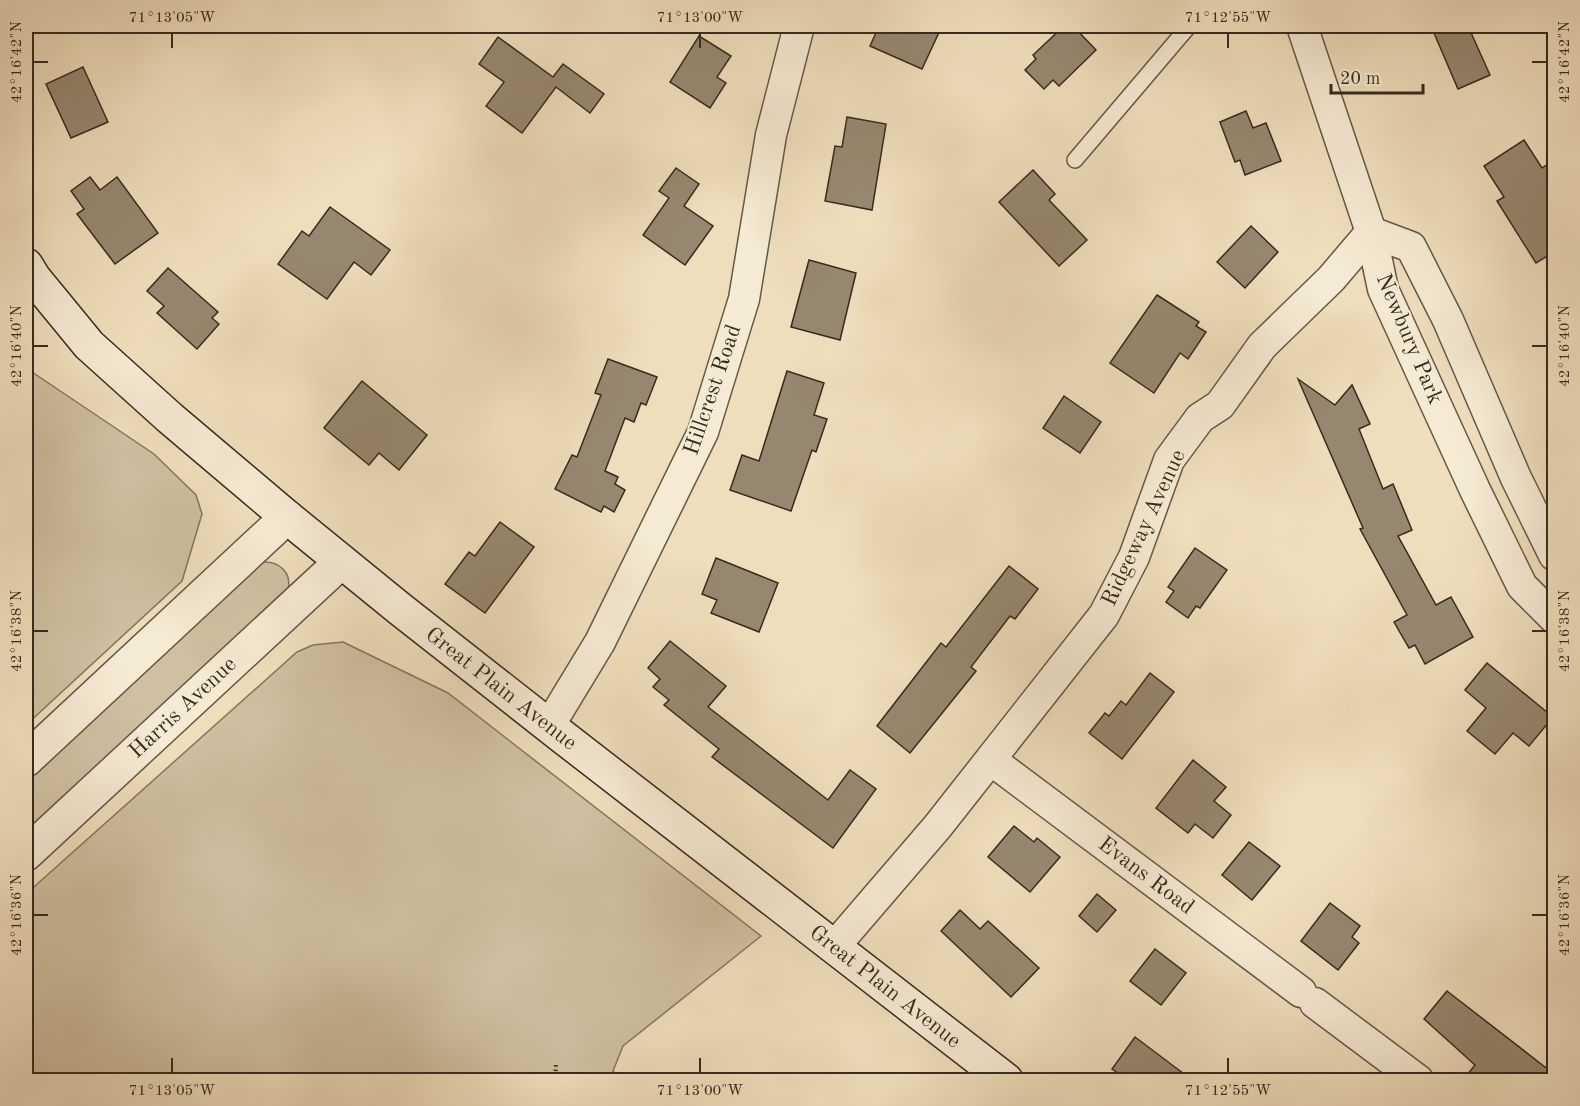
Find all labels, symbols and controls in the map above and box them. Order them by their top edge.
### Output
text: 71°13'05"W [129,11,215,26]
text: 71°13'00"W [657,11,743,26]
text: 71°12'55"W [1185,11,1271,26]
text: 42°16'42"N [10,21,25,103]
text: 42°16'42"N [1558,21,1573,103]
scale bar [1331,57,1422,95]
text: 20 m [1340,70,1380,88]
street label: Newbury Park [1372,271,1446,407]
text: 42°16'40"N [10,305,25,387]
text: 42°16'40"N [1558,305,1573,387]
street label: Hillcrest Road [680,322,746,458]
street label: Ridgeway Avenue [1098,446,1190,610]
text: 42°16'38"N [10,590,25,672]
text: 42°16'38"N [1558,590,1573,672]
street label: Great Plain Avenue [421,623,581,755]
street label: Harris Avenue [125,653,241,763]
street label: Evans Road [1094,833,1198,919]
text: 42°16'36"N [10,874,25,956]
text: 42°16'36"N [1558,874,1573,956]
street label: Great Plain Avenue [805,921,965,1053]
text: 71°13'05"W [129,1084,215,1099]
text: 71°13'00"W [657,1084,743,1099]
text: 71°12'55"W [1185,1084,1271,1099]

